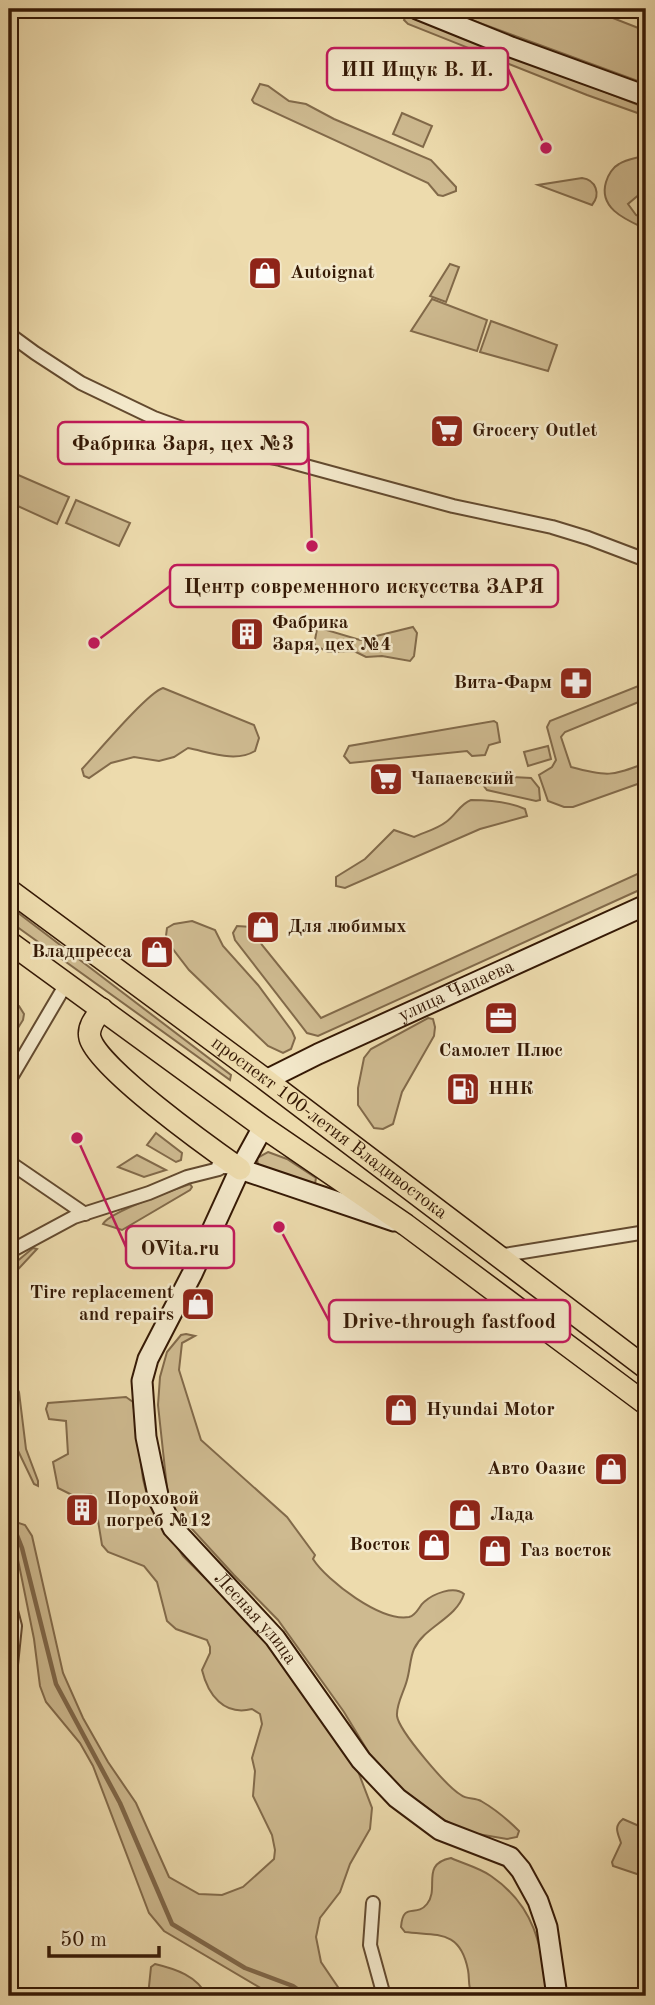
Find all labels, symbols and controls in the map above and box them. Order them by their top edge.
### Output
callout: ИП Ищук В. И. [327,48,508,90]
text: ИП Ищук В. И. [341,60,493,81]
shop icon: Autoignat [246,254,284,292]
place label: Autoignat [290,264,375,283]
supermarket icon: Grocery Outlet [428,412,466,450]
callout: Фабрика Заря, цех №3 [58,422,308,464]
place label: Grocery Outlet [472,422,598,441]
text: Фабрика Заря, цех №3 [72,434,294,455]
callout: Центр современного искусства ЗАРЯ [170,565,558,607]
text: Центр современного искусства ЗАРЯ [184,577,544,598]
place label: Фабрика Заря, цех №4 [272,614,391,655]
building icon: Фабрика Заря, цех №4 [228,615,266,653]
pharmacy icon: Вита-Фарм [557,664,595,702]
place label: Вита-Фарм [453,674,552,693]
supermarket icon: Чапаевский [367,760,405,798]
place label: Чапаевский [410,770,514,789]
shop icon: Для любимых [244,908,282,946]
place label: Для любимых [288,918,407,937]
shop icon: Владпресса [138,933,176,971]
place label: Владпресса [32,943,132,962]
street label: улица Чапаева [396,957,517,1026]
office icon: Самолет Плюс [482,999,520,1037]
street label: проспект 100-летия Владивостока [208,1033,451,1223]
place label: Самолет Плюс [439,1042,563,1061]
fuel station icon: ННК [444,1070,482,1108]
place label: ННК [488,1080,533,1099]
callout: OVita.ru [126,1226,234,1268]
text: OVita.ru [140,1239,220,1260]
place label: Tire replacement and repairs [30,1284,174,1325]
shop icon: Tire replacement and repairs [179,1285,217,1323]
callout: Drive-through fastfood [329,1300,570,1342]
text: Drive-through fastfood [342,1312,556,1333]
shop icon: Hyundai Motor [382,1391,420,1429]
place label: Hyundai Motor [426,1401,555,1420]
shop icon: Авто Оазис [592,1450,630,1488]
place label: Авто Оазис [487,1460,586,1479]
place label: Пороховой погреб №12 [106,1490,211,1531]
building icon: Пороховой погреб №12 [63,1491,101,1529]
shop icon: Лада [446,1496,484,1534]
place label: Лада [490,1506,534,1525]
shop icon: Восток [415,1526,453,1564]
shop icon: Газ восток [476,1532,514,1570]
place label: Восток [349,1536,410,1555]
place label: Газ восток [520,1542,611,1561]
street label: Лесная улица [210,1569,300,1669]
scale bar [49,1914,159,1958]
text: 50 m [60,1930,107,1951]

